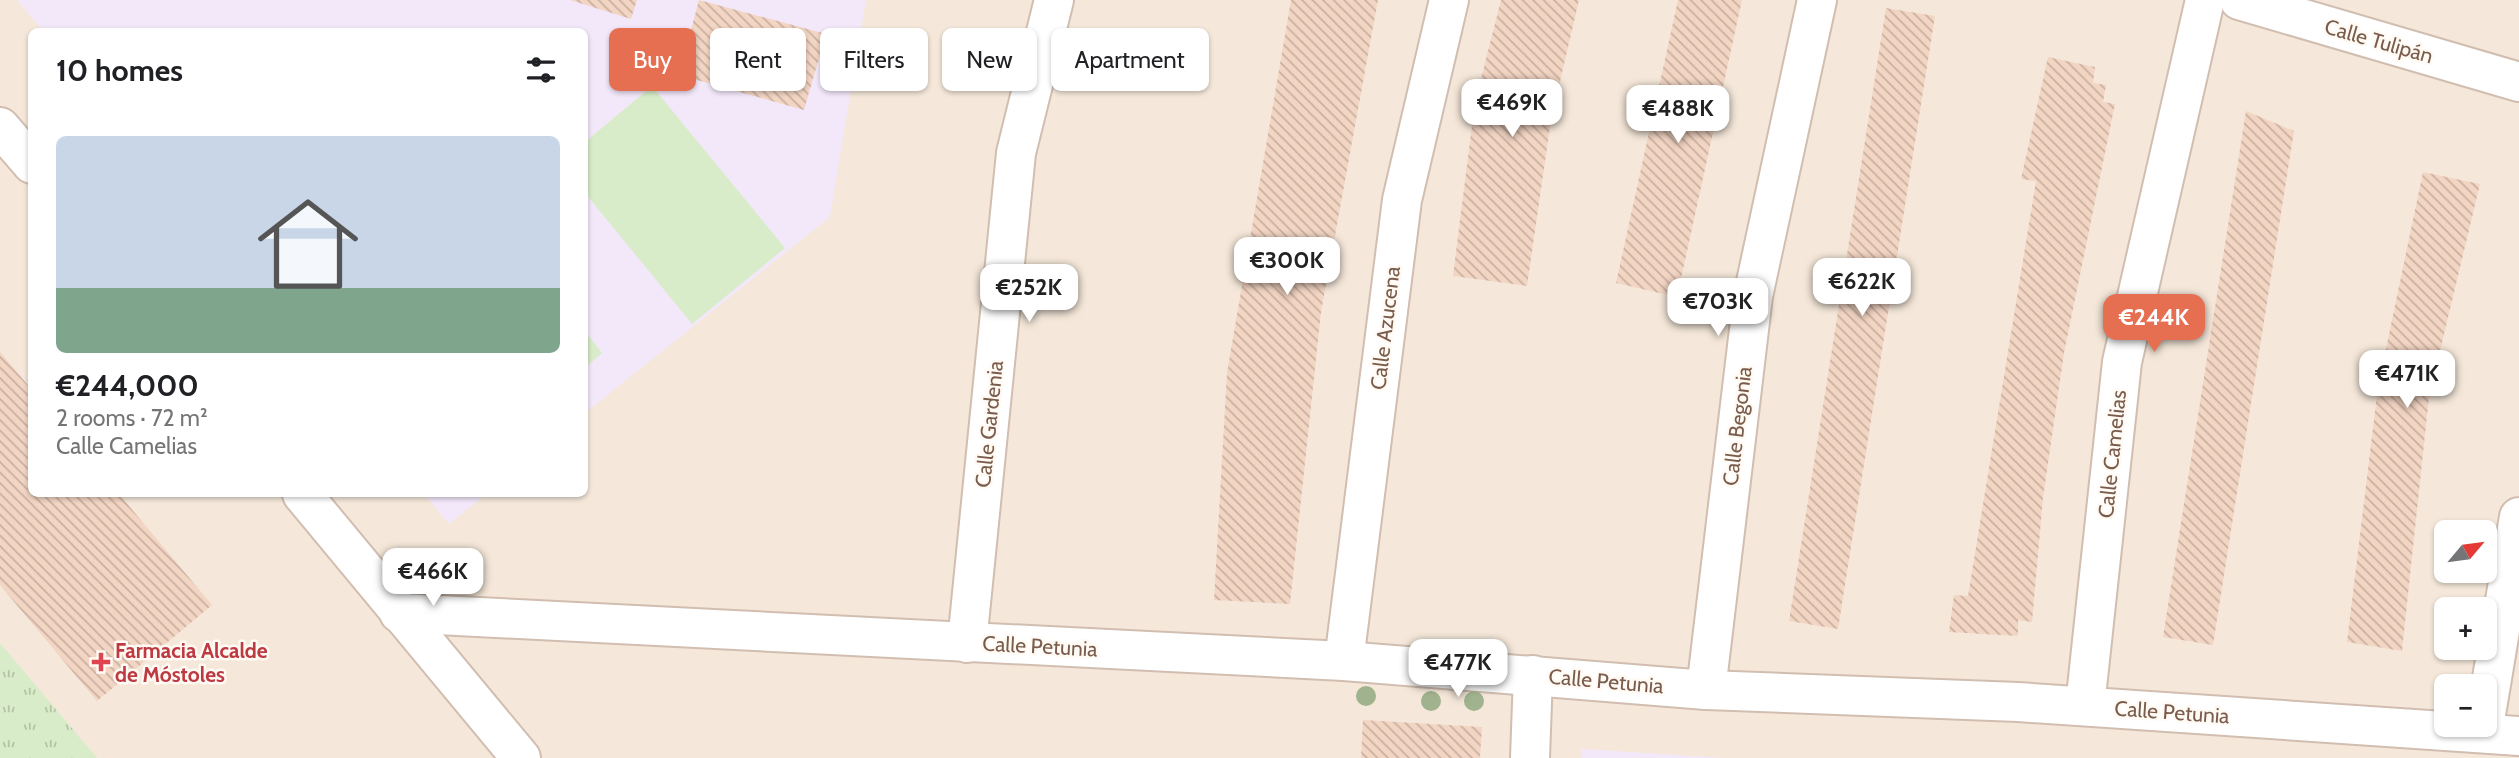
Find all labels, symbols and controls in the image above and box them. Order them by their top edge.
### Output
street label: Calle Tulipán [2322,14,2436,68]
chip: Buy [609,28,696,91]
chip: Rent [710,28,806,91]
chip: Filters [820,28,928,91]
chip: New [942,28,1037,91]
chip: Apartment [1051,28,1209,91]
icon: filters [522,51,560,89]
text: 10 homes [56,52,183,89]
pin: €469K [1463,80,1561,139]
pin: €488K [1629,86,1727,145]
text: €469K [1477,88,1547,116]
text: €488K [1642,94,1714,122]
icon: home [245,181,371,307]
pin: €300K [1238,238,1336,297]
text: €300K [1250,246,1324,274]
pin: €622K [1813,258,1911,318]
pin: €252K [980,264,1078,324]
street label: Calle Azucena [1365,265,1405,391]
text: €622K [1829,267,1895,295]
text: €252K [996,273,1062,301]
pin: €703K [1669,278,1767,338]
text: €703K [1683,287,1753,315]
pin: €244K [2105,294,2203,354]
text: €244K [2119,303,2189,331]
pin: €471K [2358,350,2456,410]
street label: Calle Gardenia [970,359,1008,489]
text: €471K [2375,359,2439,387]
street label: Calle Begonia [1717,365,1757,487]
text: €244,000 [56,367,199,404]
street label: Calle Camelias [2093,388,2131,519]
text: 2 rooms · 72 m² [56,404,208,432]
text: Calle Camelias [56,432,197,460]
north arrow [2434,520,2497,583]
map controls [2434,520,2497,737]
pin: €466K [384,548,482,608]
text: €466K [398,557,468,585]
button: + [2434,597,2497,660]
street label: Calle Petunia [982,631,1098,661]
place label: Farmacia Alcalde de Móstoles [115,638,268,687]
pin: €477K [1409,640,1507,699]
text: €477K [1425,648,1491,676]
marker: Farmacia Alcalde de Móstoles [93,654,109,670]
street label: Calle Petunia [1548,664,1664,698]
button: − [2434,674,2497,737]
street label: Calle Petunia [2114,696,2230,728]

